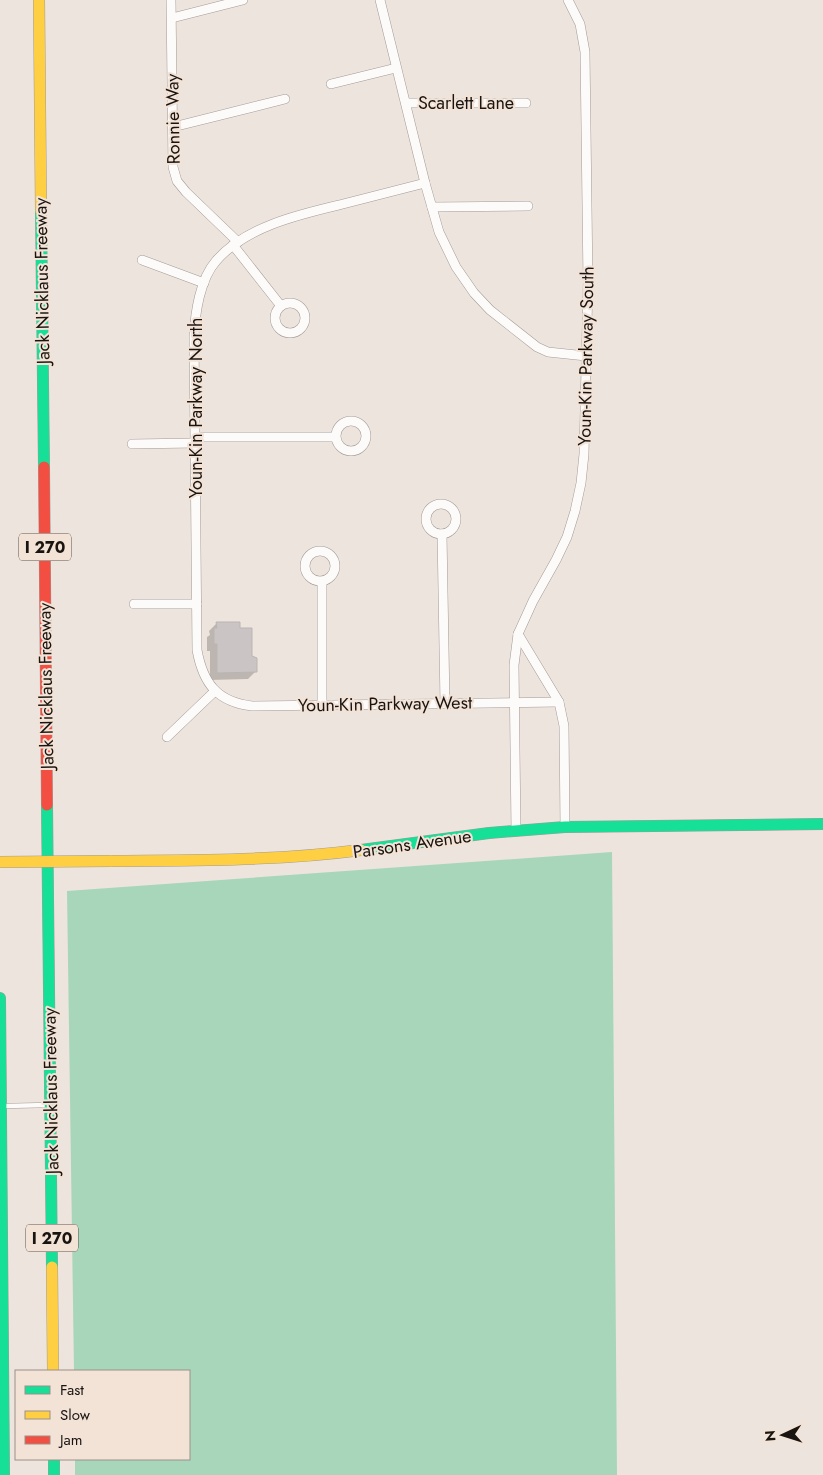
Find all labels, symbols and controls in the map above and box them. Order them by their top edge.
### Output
street label: Ronnie Way [159,73,187,165]
street label: Scarlett Lane [418,90,514,116]
street label: Jack Nicklaus Freeway [28,197,56,366]
street label: Youn-Kin Parkway South [571,266,601,446]
street label: Youn-Kin Parkway North [183,318,209,498]
road number: I 270 [19,534,71,560]
street label: Jack Nicklaus Freeway [32,602,60,771]
street label: Youn-Kin Parkway West [298,689,473,719]
street label: Parsons Avenue [351,823,473,865]
street label: Jack Nicklaus Freeway [37,1007,65,1176]
road number: I 270 [26,1224,78,1252]
legend [15,1370,190,1460]
text: Fast [60,1379,84,1401]
text: Slow [60,1404,91,1426]
north arrow [758,1410,808,1460]
text: Jam [58,1429,83,1451]
text: N [760,1430,780,1442]

